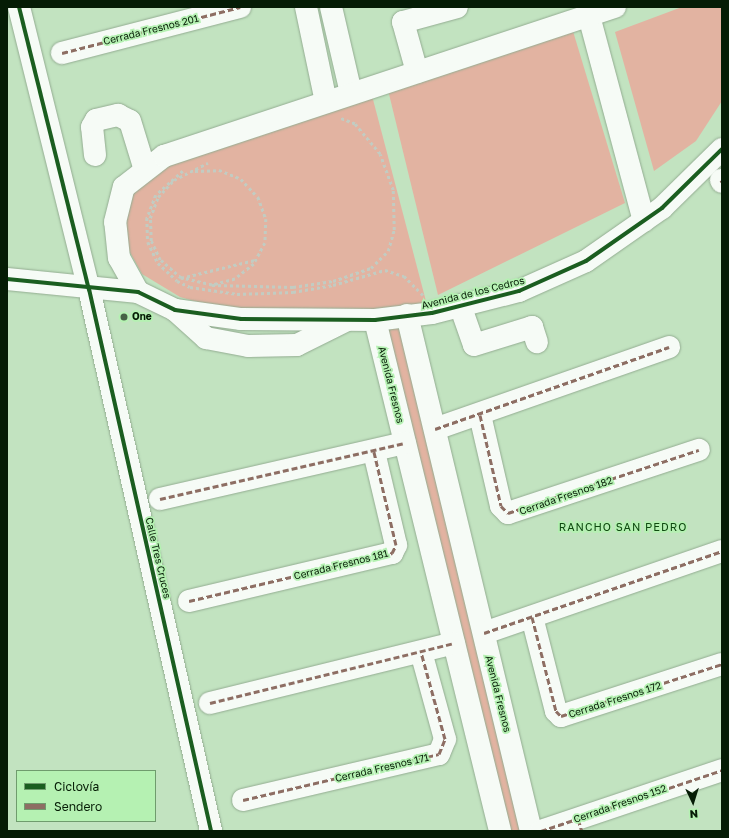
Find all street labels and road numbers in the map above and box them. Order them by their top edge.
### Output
street label: Cerrada Fresnos 201 [102,12,200,48]
street label: Avenida de los Cedros [420,274,526,312]
street label: Avenida Fresnos [376,345,406,425]
street label: Cerrada Fresnos 182 [518,474,614,518]
street label: Calle Tres Cruces [143,516,173,600]
street label: Cerrada Fresnos 181 [293,547,389,583]
street label: Avenida Fresnos [483,654,513,734]
street label: Cerrada Fresnos 172 [567,679,663,721]
street label: Cerrada Fresnos 171 [334,751,430,785]
street label: Cerrada Fresnos 152 [572,782,668,826]

